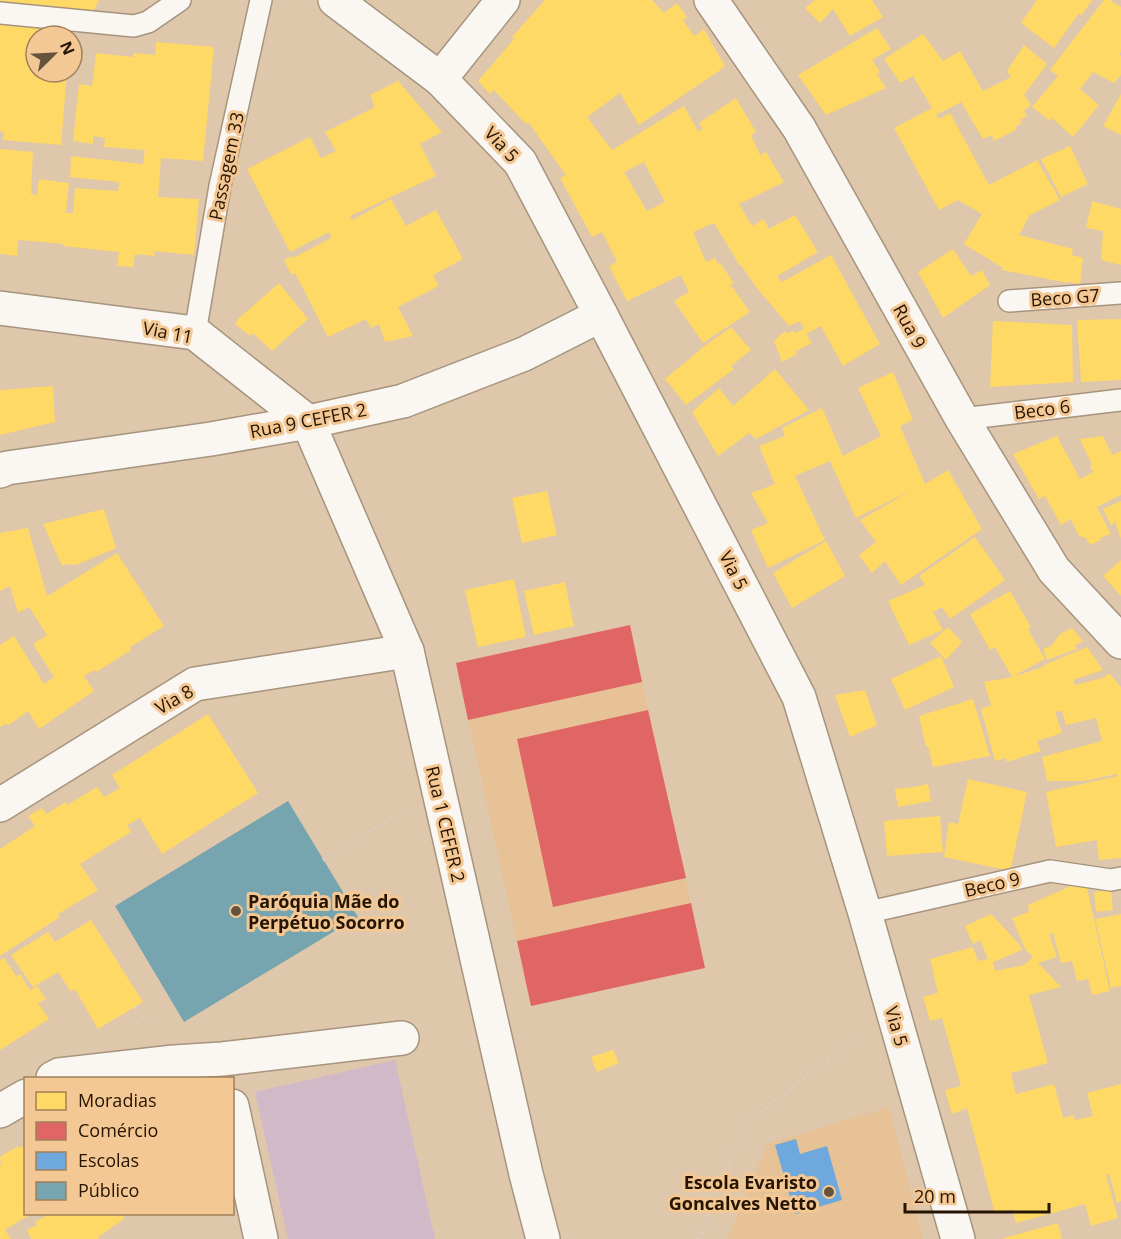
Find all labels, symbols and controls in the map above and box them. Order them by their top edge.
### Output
north arrow [24,24,84,84]
text: N [55,37,80,58]
street label: Passagem 33 [203,110,249,222]
street label: Via 5 [479,121,525,167]
street label: Beco G7 [1030,283,1100,311]
street label: Rua 9 [888,300,932,352]
street label: Via 11 [141,315,195,349]
street label: Beco 6 [1013,394,1071,424]
street label: Rua 9 CEFER 2 [248,397,368,443]
street label: Via 5 [714,547,754,593]
street label: Via 8 [151,679,197,719]
street label: Rua 1 CEFER 2 [421,764,471,884]
street label: Beco 9 [962,866,1022,902]
place label: Paróquia Mãe do Perpétuo Socorro [248,889,405,934]
marker: Paróquia Mãe do Perpétuo Socorro [229,904,243,918]
street label: Via 5 [880,1003,914,1049]
legend [24,1077,234,1215]
text: Moradias [78,1088,157,1112]
text: Comércio [78,1118,158,1142]
text: Escolas [78,1148,139,1172]
place label: Escola Evaristo Goncalves Netto [669,1170,817,1215]
scale bar [905,1176,1049,1214]
text: Público [78,1178,139,1202]
text: 20 m [914,1184,956,1208]
marker: Escola Evaristo Goncalves Netto [822,1185,836,1199]

